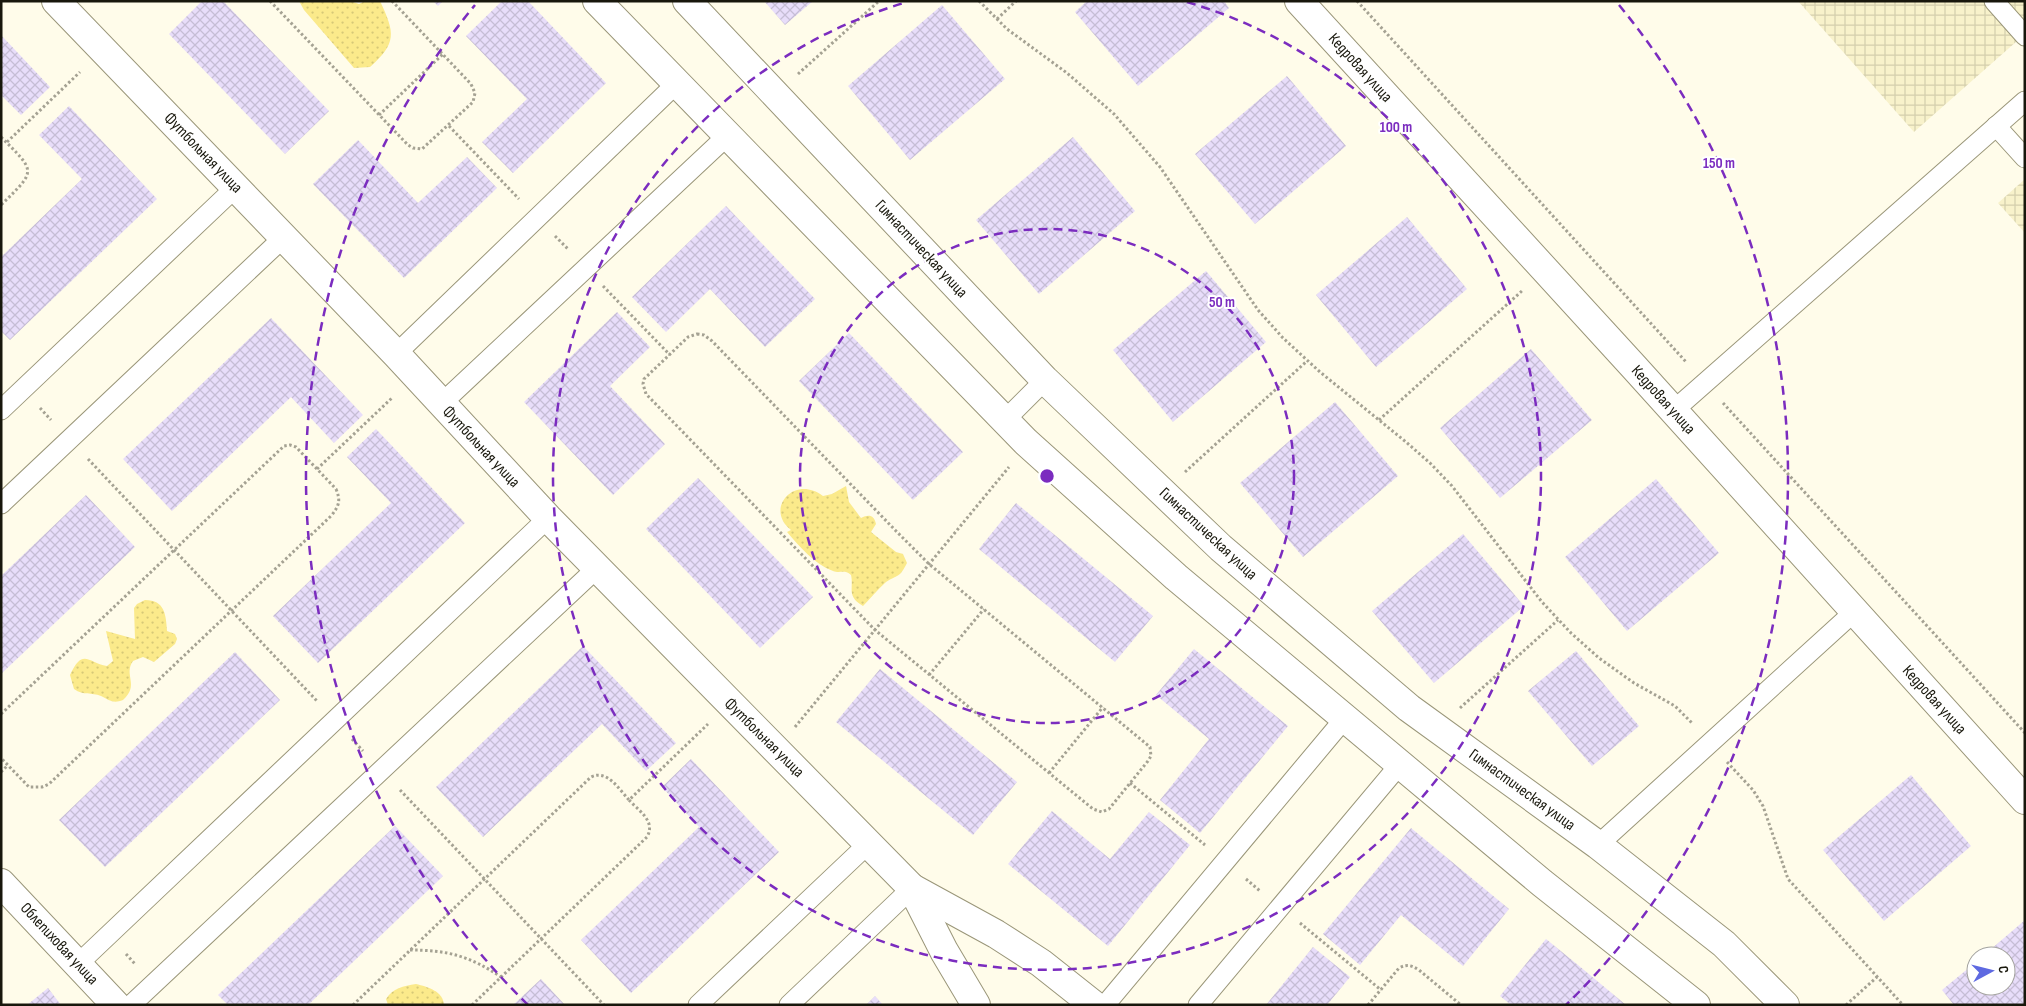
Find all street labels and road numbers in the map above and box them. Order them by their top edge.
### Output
street label: Кедровая улица [1324,30,1396,106]
street label: Футбольная улица [160,109,246,197]
street label: Гимнастическая улица [871,196,971,302]
street label: Кедровая улица [1627,362,1699,438]
street label: Футбольная улица [438,402,524,492]
street label: Гимнастическая улица [1155,484,1261,584]
street label: Кедровая улица [1898,662,1970,738]
street label: Футбольная улица [720,694,808,782]
street label: Гимнастическая улица [1465,745,1579,835]
street label: Облепиховая улица [16,899,102,989]

